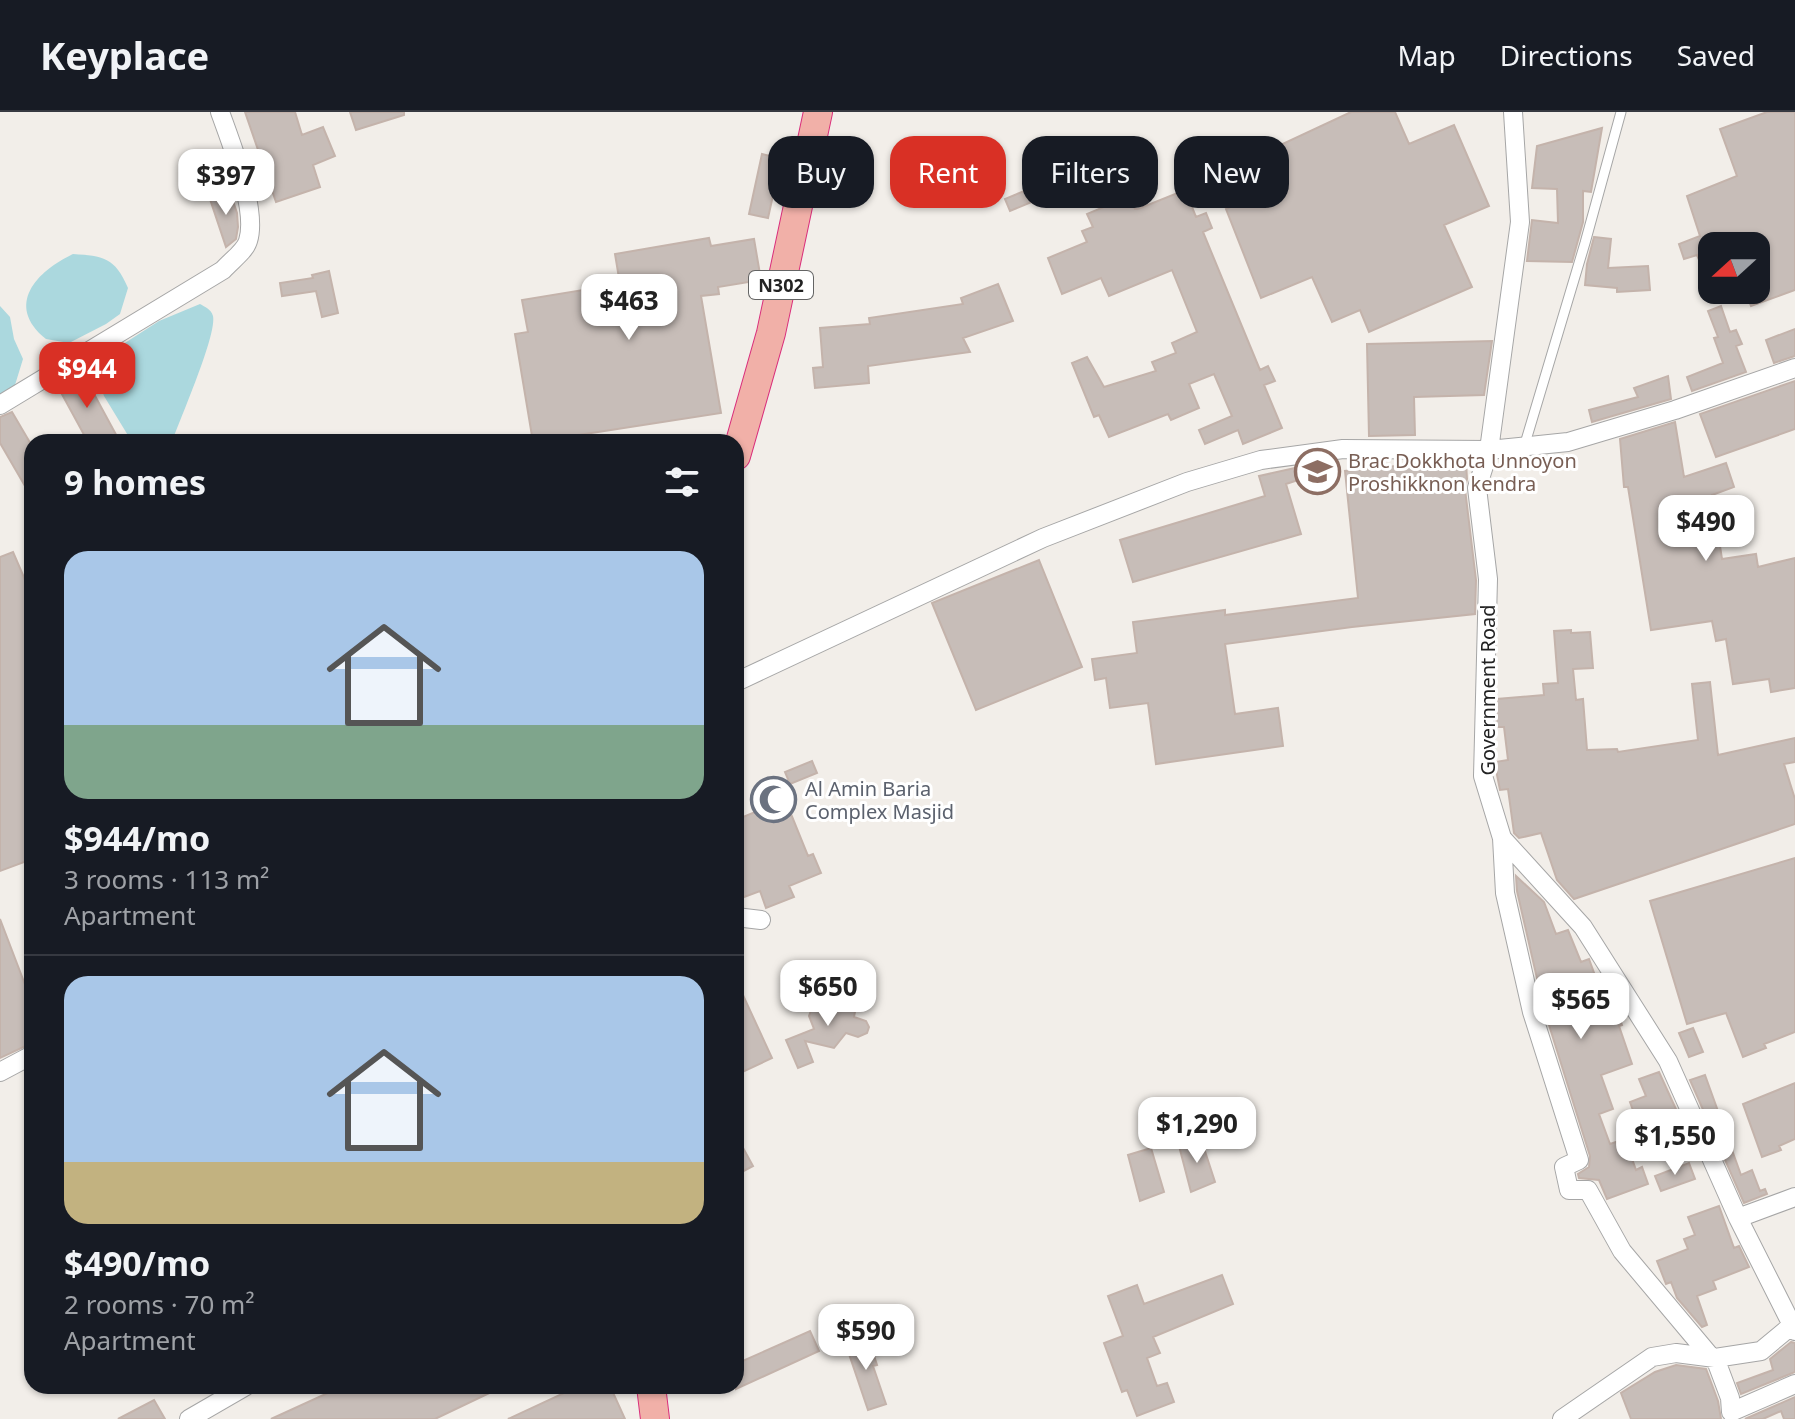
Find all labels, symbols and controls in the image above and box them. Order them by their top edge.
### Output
text: Keyplace [40,29,209,81]
text: Map [1397,36,1456,74]
text: Directions [1500,36,1633,74]
text: Saved [1677,36,1755,74]
chip: Buy [768,136,874,208]
chip: Rent [890,136,1006,208]
chip: Filters [1022,136,1158,208]
chip: New [1174,136,1289,208]
pin: $397 [179,149,273,217]
text: $397 [196,157,256,193]
north arrow [1698,232,1770,304]
map controls [1698,232,1770,304]
road number: N302 [749,271,813,299]
pin: $463 [582,274,676,342]
text: $463 [599,282,659,318]
pin: $944 [40,342,134,410]
text: $944 [57,350,117,386]
place label: Brac Dokkhota Unnoyon Proshikknon kendra [1348,447,1577,497]
school or university icon: Brac Dokkhota Unnoyon Proshikknon kendra [1293,448,1341,496]
text: 9 homes [64,459,206,505]
icon: filters [660,460,704,504]
pin: $490 [1659,495,1753,563]
text: $490 [1676,503,1736,539]
icon: home [312,603,456,747]
street label: Government Road [1474,604,1501,776]
place label: Al Amin Baria Complex Masjid [805,775,954,825]
mosque icon: Al Amin Baria Complex Masjid [750,776,798,824]
text: $944/mo [64,815,210,861]
text: 3 rooms · 113 m² [64,861,269,897]
text: Apartment [64,897,196,933]
pin: $650 [781,960,875,1028]
text: $650 [798,968,858,1004]
pin: $565 [1534,973,1628,1041]
text: $565 [1551,981,1611,1017]
icon: home [312,1028,456,1172]
pin: $1,290 [1132,1097,1262,1165]
text: $1,290 [1156,1105,1238,1141]
pin: $1,550 [1610,1109,1740,1177]
text: $1,550 [1634,1117,1716,1153]
text: $490/mo [64,1240,210,1286]
text: 2 rooms · 70 m² [64,1286,254,1322]
pin: $590 [819,1304,913,1372]
text: $590 [836,1312,896,1348]
text: Apartment [64,1322,196,1358]

